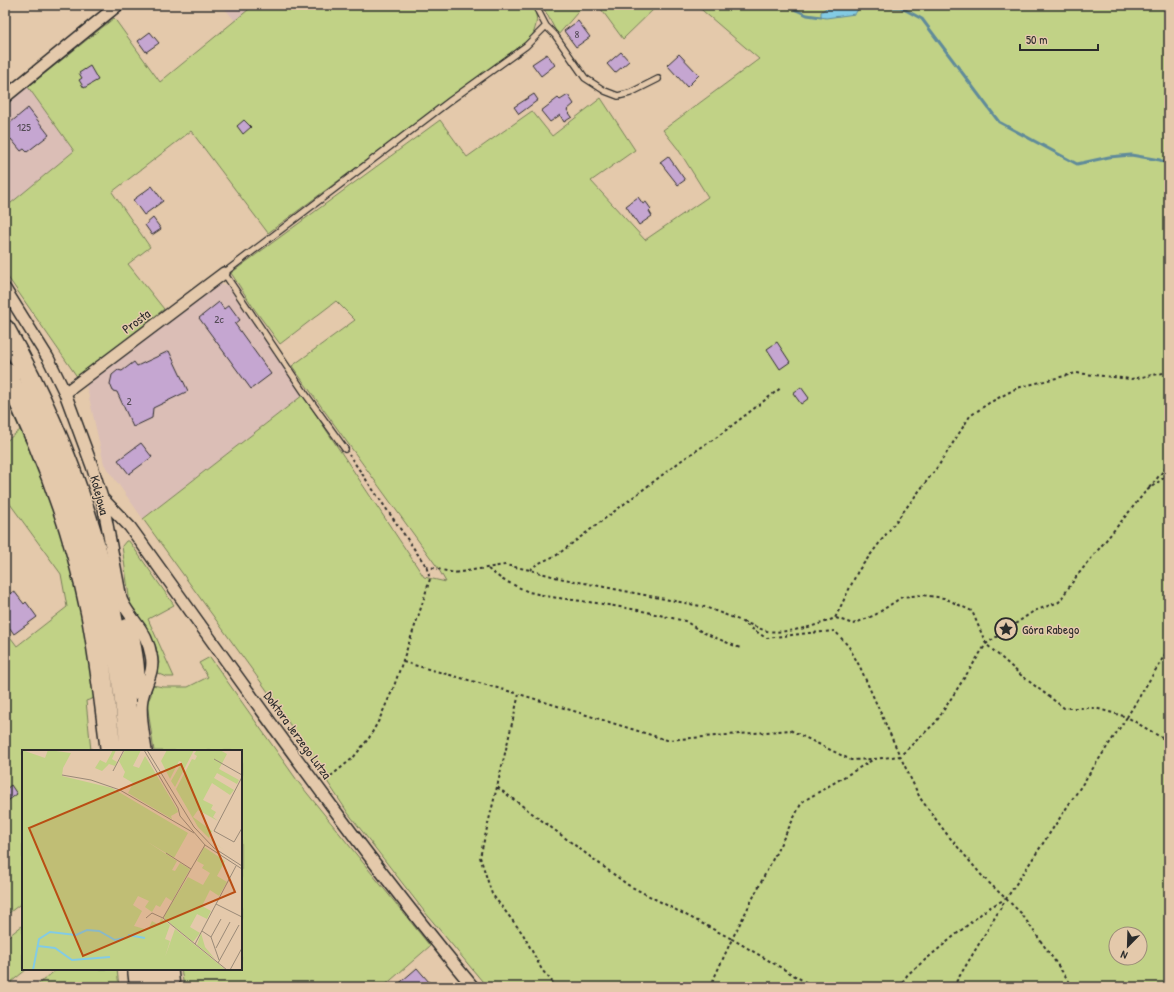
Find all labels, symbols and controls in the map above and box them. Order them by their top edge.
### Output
scale bar [1020,26,1098,52]
house number: 8 [575,27,580,41]
text: 50 m [1026,31,1047,48]
house number: 125 [17,120,31,134]
street label: Prosta [118,304,154,338]
house number: 2c [214,312,224,326]
house number: 2 [126,394,132,408]
street label: Kolejowa [86,473,114,517]
place icon: Góra Rabego [993,616,1019,642]
place label: Góra Rabego [1022,620,1079,638]
street label: Doktora Jerzego Lutza [260,687,336,783]
inset map [22,750,242,970]
north arrow [1108,926,1148,966]
text: N [1119,948,1130,963]

